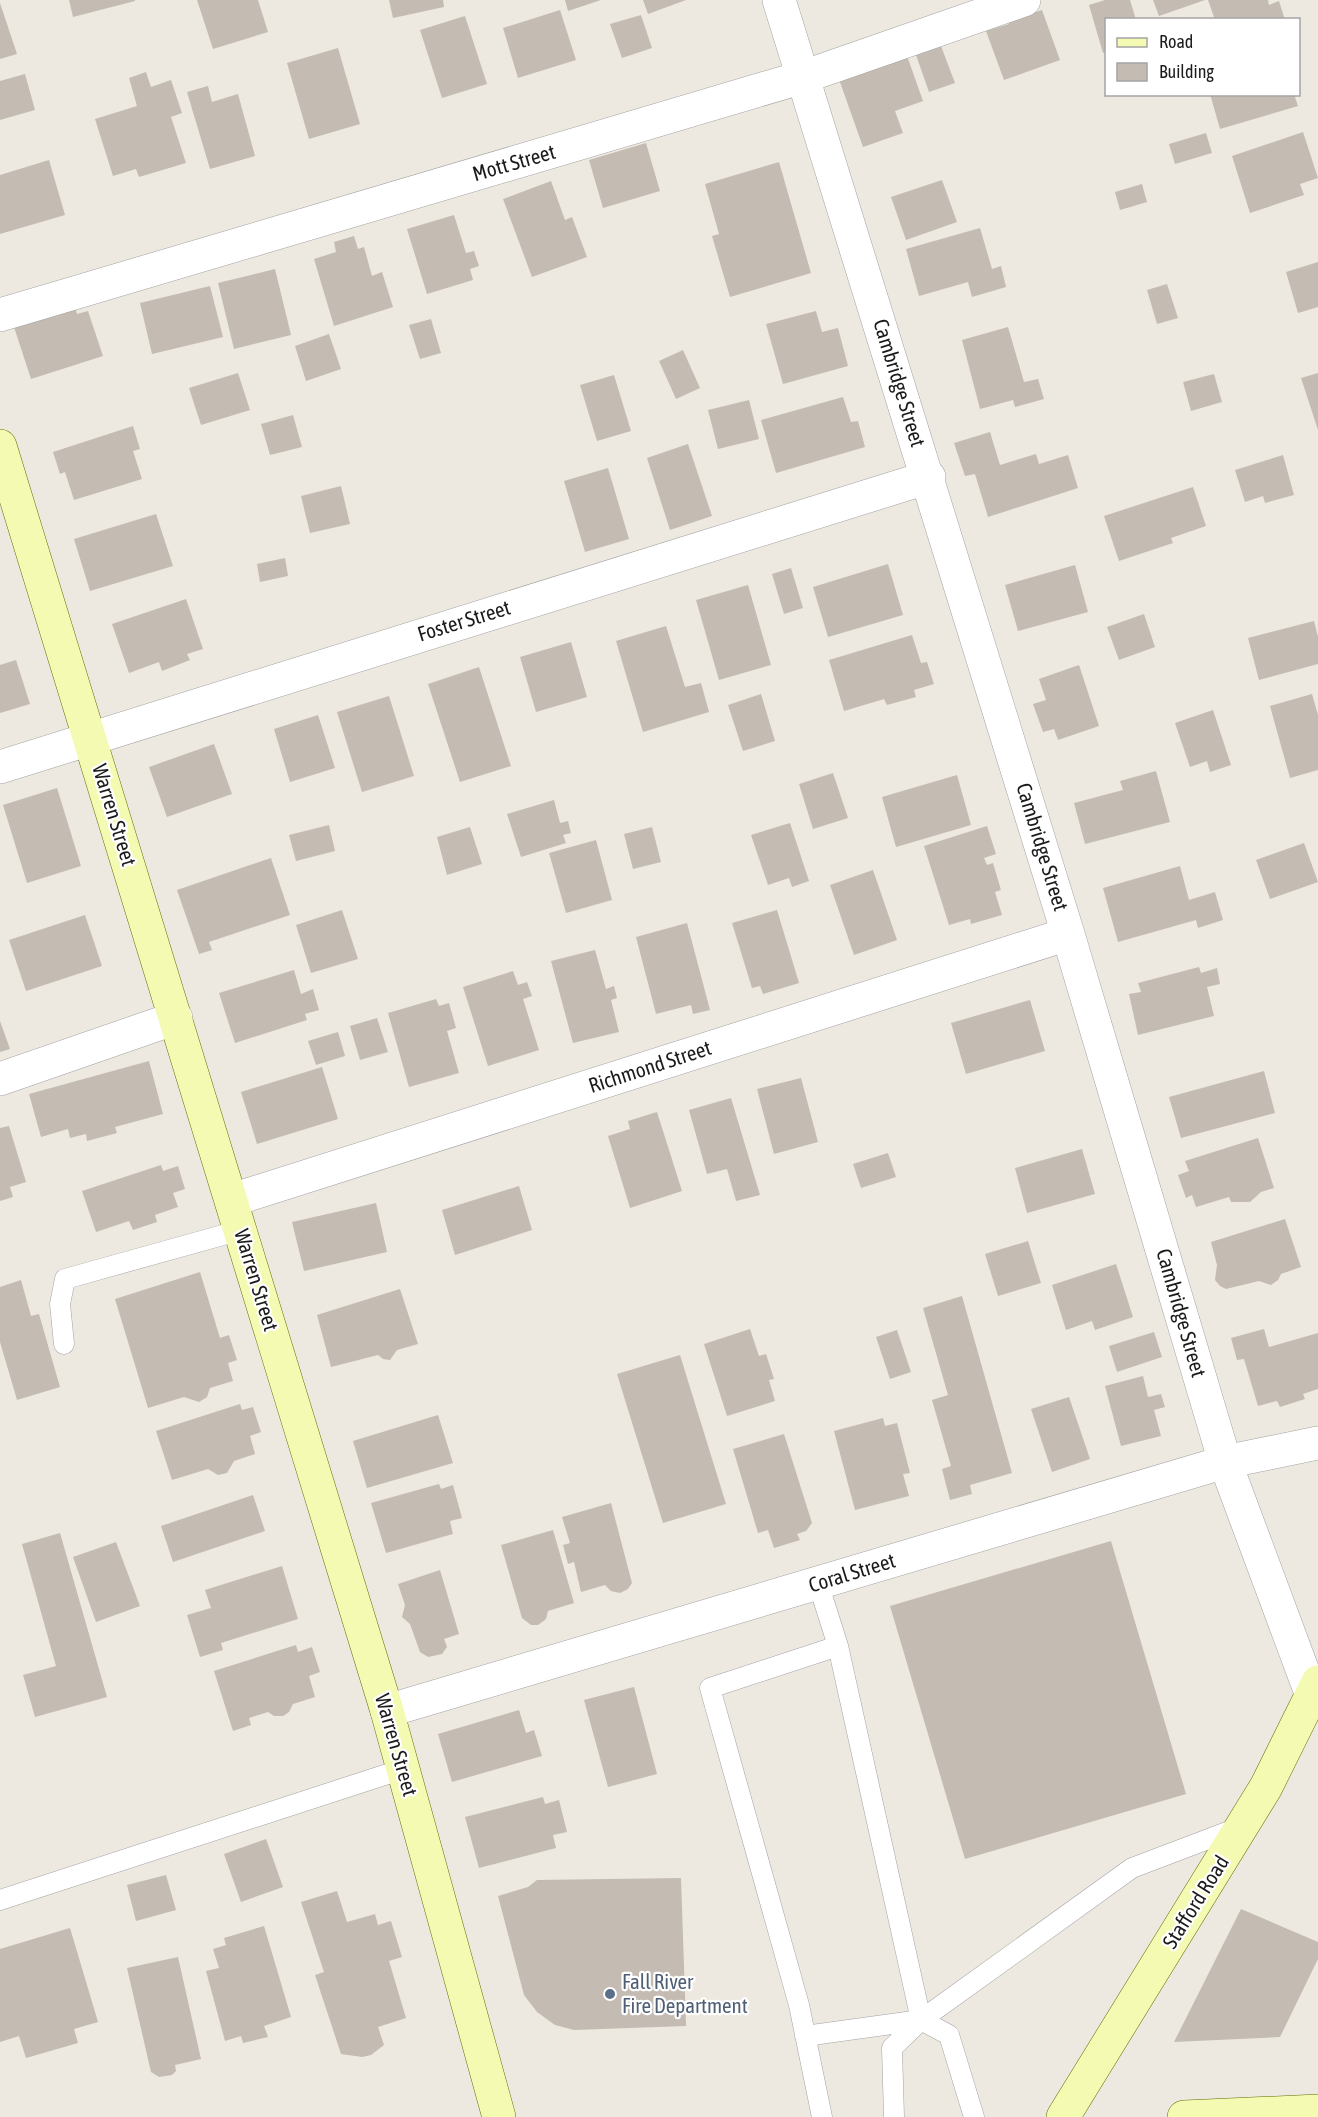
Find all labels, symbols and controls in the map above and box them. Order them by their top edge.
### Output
legend [1105,18,1300,96]
text: Road [1159,31,1193,52]
text: Building [1159,61,1214,82]
street label: Mott Street [470,139,558,185]
street label: Cambridge Street [869,316,931,450]
street label: Foster Street [414,595,513,646]
street label: Warren Street [88,761,142,869]
street label: Cambridge Street [1012,780,1074,914]
street label: Richmond Street [585,1035,714,1097]
street label: Warren Street [230,1226,284,1334]
street label: Cambridge Street [1152,1246,1212,1380]
street label: Coral Street [805,1548,898,1597]
street label: Warren Street [371,1691,423,1799]
street label: Stafford Road [1157,1851,1233,1952]
place label: Fall River Fire Department [622,1969,748,2017]
marker: Fall River Fire Department [603,1987,617,2001]

